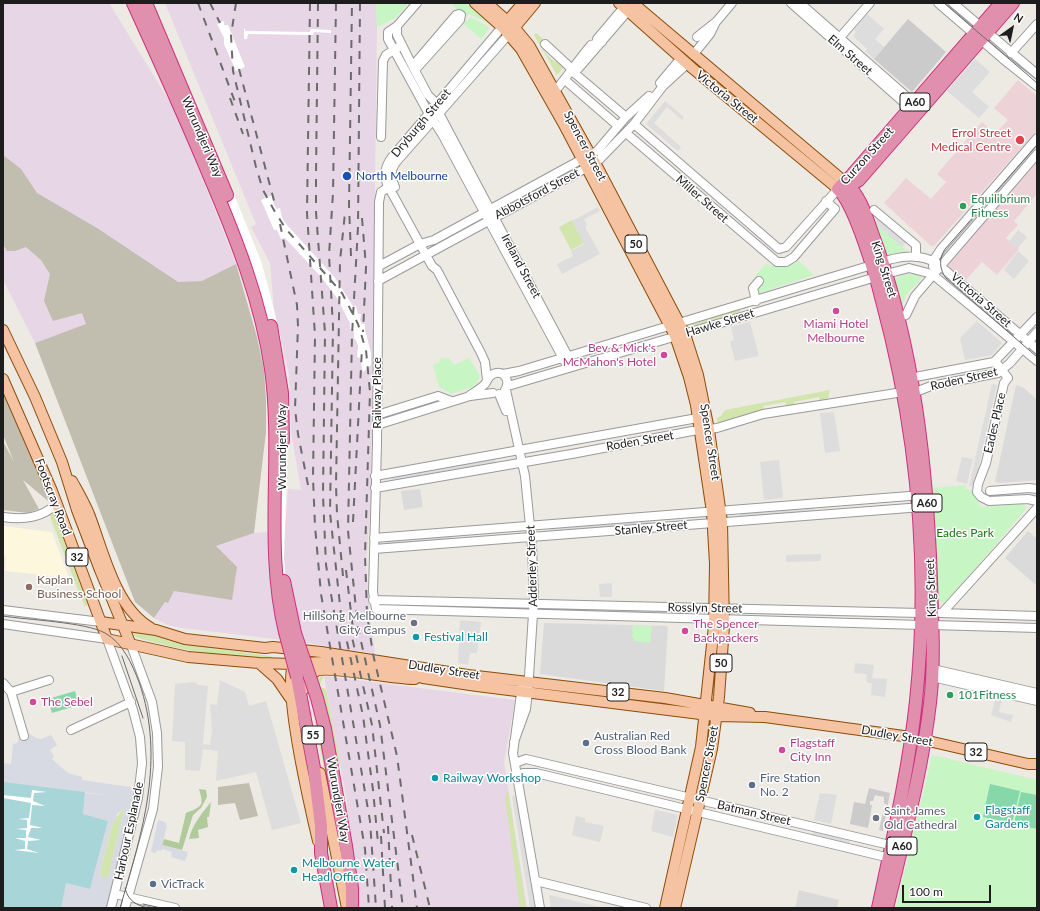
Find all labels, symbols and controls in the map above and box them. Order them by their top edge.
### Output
north arrow [992,8,1032,48]
text: N [1012,10,1026,25]
street label: Elm Street [825,32,875,78]
street label: Victoria Street [693,68,761,126]
street label: Dryburgh Street [388,86,454,160]
road number: A60 [900,93,930,111]
street label: Wurundjeri Way [178,94,226,180]
street label: Spencer Street [561,109,609,183]
street label: Curzon Street [837,124,897,188]
place label: Errol Street Medical Centre [931,126,1011,154]
marker: Errol Street Medical Centre [1014,134,1026,146]
street label: Abbotsford Street [492,166,582,222]
place label: North Melbourne [356,169,448,183]
marker: North Melbourne [341,170,353,182]
street label: Miller Street [673,172,731,226]
place label: Equilibrium Fitness [971,192,1030,220]
marker: Equilibrium Fitness [958,201,968,211]
street label: Ireland Street [498,231,544,301]
road number: 50 [625,235,647,253]
street label: King Street [868,239,900,299]
street label: Victoria Street [948,270,1014,330]
street label: Hawke Street [684,306,756,340]
marker: Miami Hotel Melbourne [831,306,841,316]
place label: Miami Hotel Melbourne [804,317,868,345]
place label: Bev & Mick's McMahon's Hotel [563,341,656,369]
marker: Bev & Mick's McMahon's Hotel [659,350,669,360]
street label: Railway Place [370,357,384,429]
street label: Roden Street [929,364,999,394]
street label: Eades Place [981,391,1009,455]
street label: Spencer Street [697,403,723,481]
street label: Wurundjeri Way [275,404,289,490]
street label: Roden Street [605,428,675,454]
street label: Footscray Road [32,457,74,537]
road number: A60 [912,494,942,512]
street label: Stanley Street [614,518,688,538]
street label: Adderley Street [523,525,541,607]
park label: Eades Park [936,526,994,540]
road number: 32 [66,548,88,566]
street label: King Street [923,559,939,617]
place label: Kaplan Business School [37,573,121,601]
marker: Kaplan Business School [24,582,34,592]
street label: Rosslyn Street [668,600,742,616]
place label: Hillsong Melbourne City Campus [303,609,406,637]
place label: The Spencer Backpackers [693,617,759,645]
marker: Hillsong Melbourne City Campus [409,618,419,628]
marker: The Spencer Backpackers [680,626,690,636]
place label: Festival Hall [424,630,488,644]
marker: Festival Hall [411,632,421,642]
road number: 50 [710,654,732,672]
street label: Dudley Street [407,657,481,683]
road number: 32 [607,683,629,701]
place label: 101Fitness [958,688,1016,702]
marker: 101Fitness [945,690,955,700]
place label: The Sebel [41,695,93,709]
marker: The Sebel [28,697,38,707]
street label: Dudley Street [860,723,934,749]
street label: Spencer Street [693,725,721,803]
road number: 55 [302,726,324,744]
place label: Australian Red Cross Blood Bank [594,729,687,757]
place label: Flagstaff City Inn [790,736,835,764]
marker: Australian Red Cross Blood Bank [581,738,591,748]
road number: 32 [965,743,987,761]
marker: Flagstaff City Inn [777,745,787,755]
street label: Wurundjeri Way [323,756,353,844]
place label: Railway Workshop [443,771,541,785]
place label: Fire Station No. 2 [760,771,820,799]
marker: Railway Workshop [430,773,440,783]
street label: Harbour Esplanade [112,780,146,882]
marker: Fire Station No. 2 [747,780,757,790]
street label: Batman Street [716,798,792,828]
place label: Flagstaff Gardens [985,803,1030,831]
place label: Saint James Old Cathedral [884,804,957,832]
marker: Flagstaff Gardens [972,812,982,822]
marker: Saint James Old Cathedral [871,813,881,823]
road number: A60 [887,837,917,855]
place label: Melbourne Water Head Office [302,856,395,884]
marker: Melbourne Water Head Office [289,865,299,875]
place label: VicTrack [161,877,204,891]
scale bar [904,877,993,903]
marker: VicTrack [148,879,158,889]
text: 100 m [909,884,943,899]

